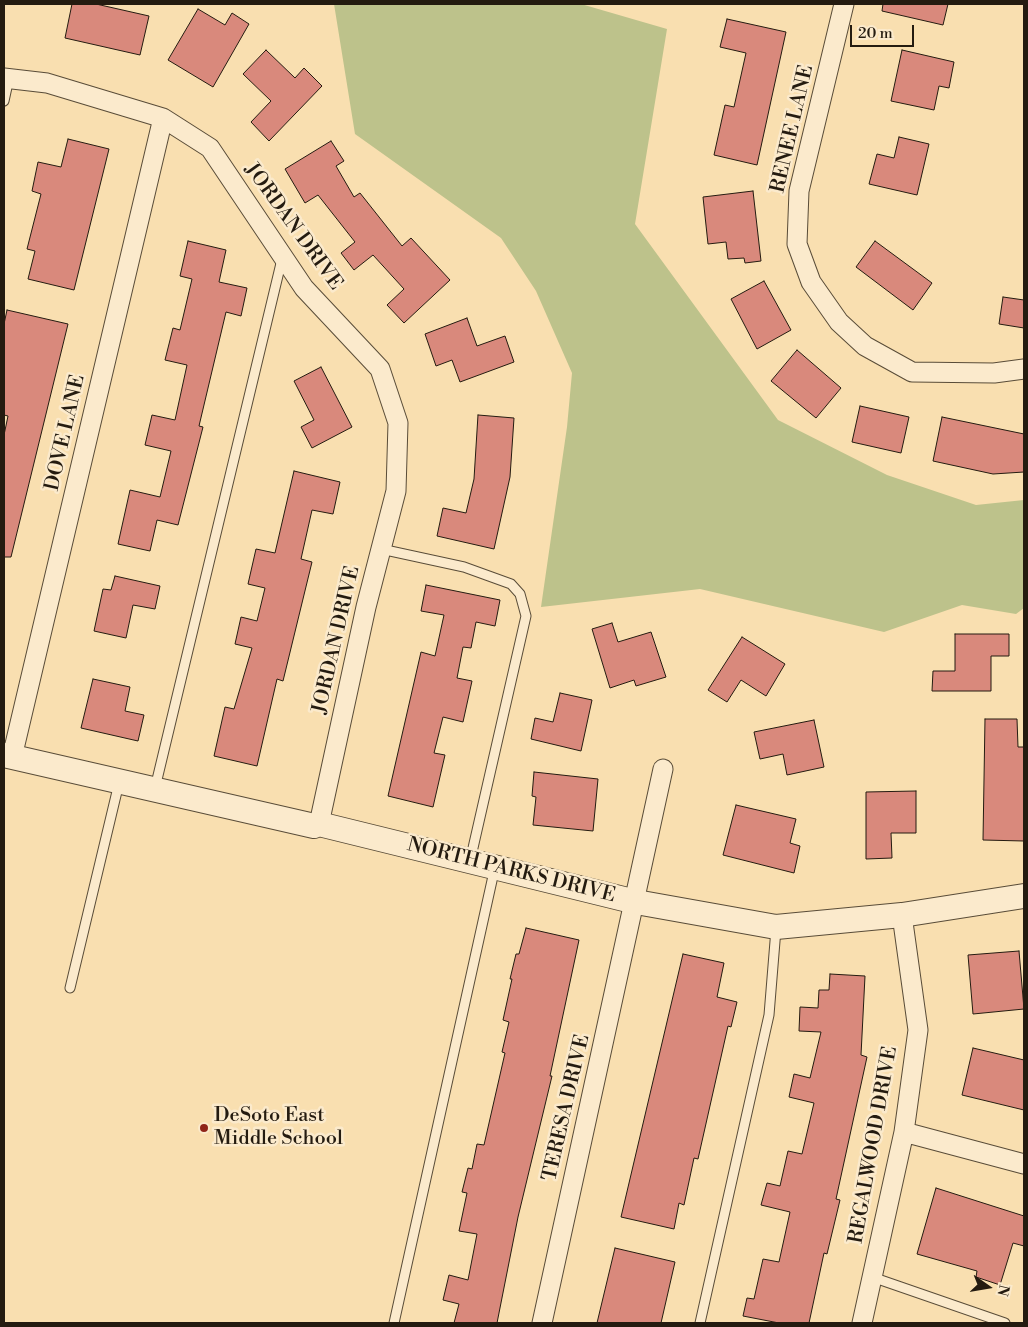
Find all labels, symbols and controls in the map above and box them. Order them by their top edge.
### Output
scale bar [853,15,917,47]
text: 20 m [858,24,893,43]
street label: RENEE LANE [767,63,819,195]
street label: JORDAN DRIVE [239,159,347,295]
street label: DOVE LANE [41,373,91,493]
street label: JORDAN DRIVE [308,564,366,716]
street label: NORTH PARKS DRIVE [404,834,618,908]
street label: TERESA DRIVE [538,1032,596,1184]
street label: REGALWOOD DRIVE [845,1044,903,1246]
place label: DeSoto East Middle School [214,1104,343,1151]
marker: DeSoto East Middle School [198,1122,210,1134]
north arrow [963,1262,1013,1312]
text: N [993,1283,1013,1298]

